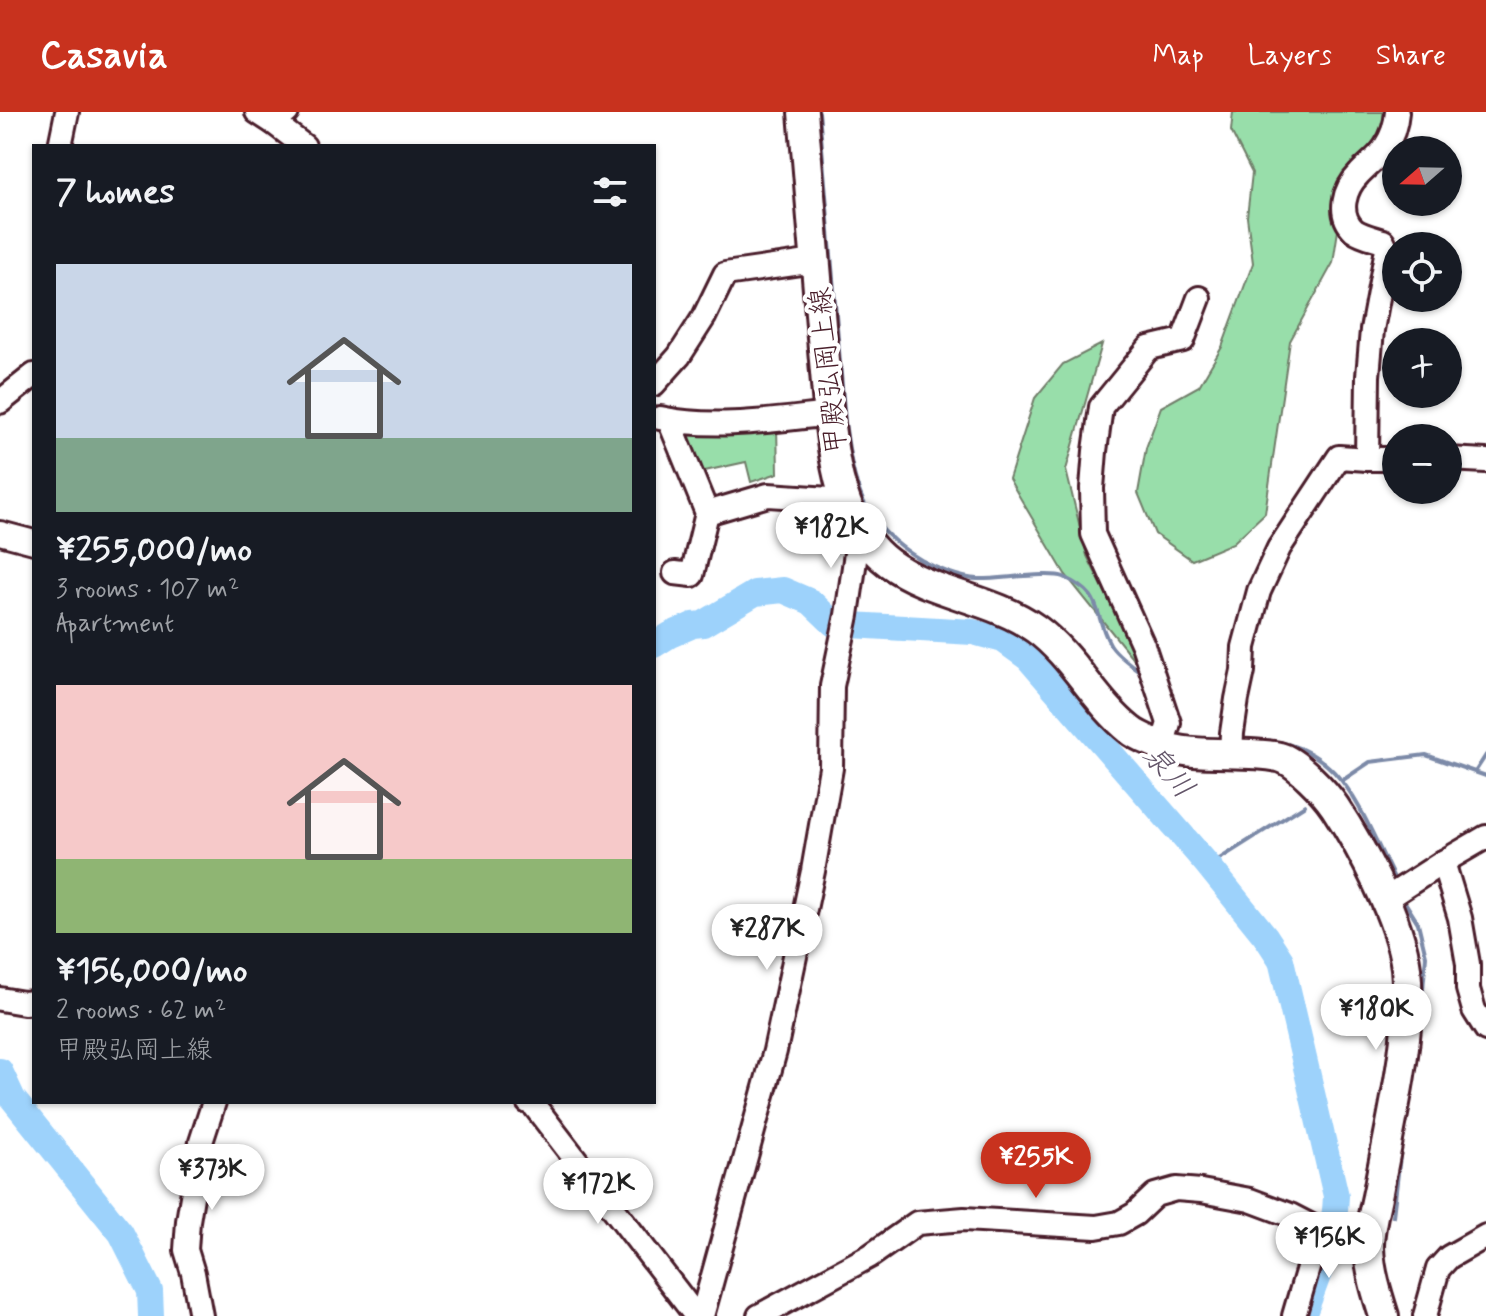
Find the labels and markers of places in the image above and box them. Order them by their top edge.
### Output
pin: ¥182K [775,502,887,570]
pin: ¥287K [711,904,823,972]
pin: ¥180K [1320,984,1432,1052]
pin: ¥255K [980,1132,1092,1200]
pin: ¥373K [156,1144,268,1212]
pin: ¥172K [542,1158,654,1226]
pin: ¥156K [1273,1212,1385,1280]

